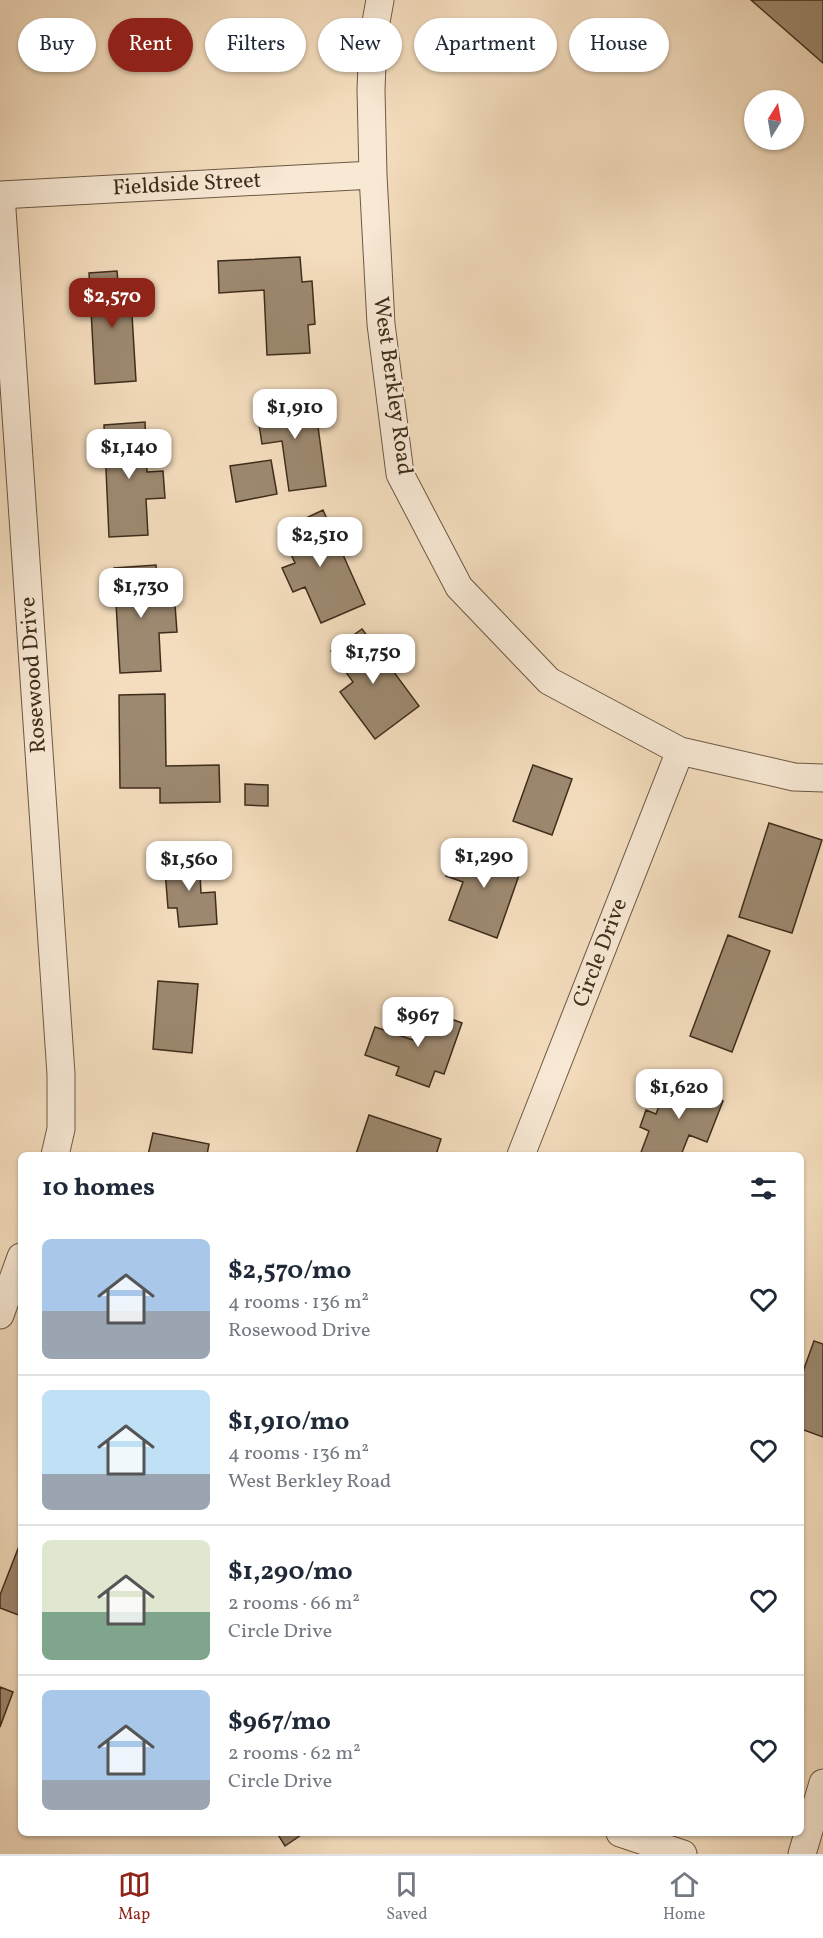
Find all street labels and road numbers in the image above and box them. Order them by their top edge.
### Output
street label: Fieldside Street [112,166,262,204]
street label: West Berkley Road [364,295,420,477]
street label: Rosewood Drive [13,596,55,754]
street label: Circle Drive [566,894,636,1012]

